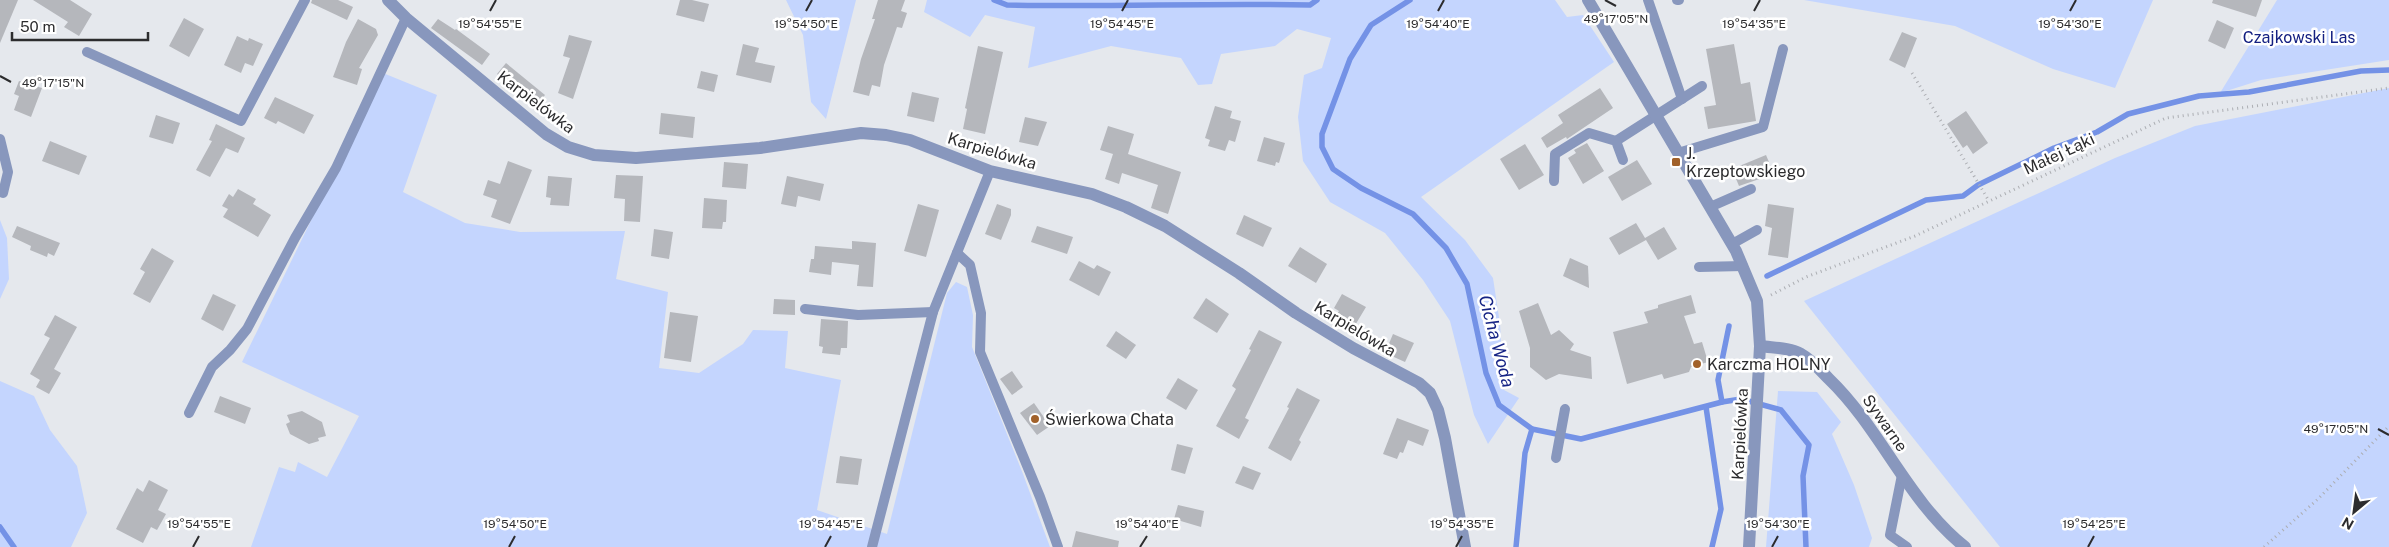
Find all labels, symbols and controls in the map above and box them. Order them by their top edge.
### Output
scale bar [12,10,149,42]
text: 49°17'05"N [1584,12,1648,26]
text: 19°54'55"E [458,17,522,31]
text: 19°54'50"E [774,17,838,31]
text: 19°54'45"E [1090,17,1154,31]
text: 19°54'40"E [1406,17,1470,31]
text: 19°54'35"E [1722,17,1786,31]
text: 19°54'30"E [2038,17,2102,31]
text: 50 m [20,18,55,35]
park label: Czajkowski Las [2243,28,2355,47]
street label: Karpielówka [494,67,578,137]
text: 49°17'15"N [22,76,84,90]
street label: Karpielówka [945,128,1039,174]
street label: Małej Łąki [2020,129,2098,179]
place label: J. Krzeptowskiego [1686,144,1805,181]
marker: J. Krzeptowskiego [1670,156,1682,168]
water label: Cicha Woda [1475,293,1519,389]
street label: Karpielówka [1311,297,1399,361]
place label: Karczma HOLNY [1707,355,1831,374]
marker: Karczma HOLNY [1691,358,1703,370]
street label: Karpielówka [1728,388,1752,480]
street label: Sywarne [1859,391,1911,455]
place label: Świerkowa Chata [1045,409,1174,429]
marker: Świerkowa Chata [1029,413,1041,425]
text: 49°17'05"N [2304,422,2368,436]
north arrow [2329,487,2379,537]
text: N [2339,514,2356,533]
text: 19°54'55"E [167,517,231,531]
text: 19°54'50"E [483,517,547,531]
text: 19°54'45"E [799,517,863,531]
text: 19°54'40"E [1115,517,1179,531]
text: 19°54'35"E [1430,517,1494,531]
text: 19°54'30"E [1746,517,1810,531]
text: 19°54'25"E [2062,517,2126,531]

